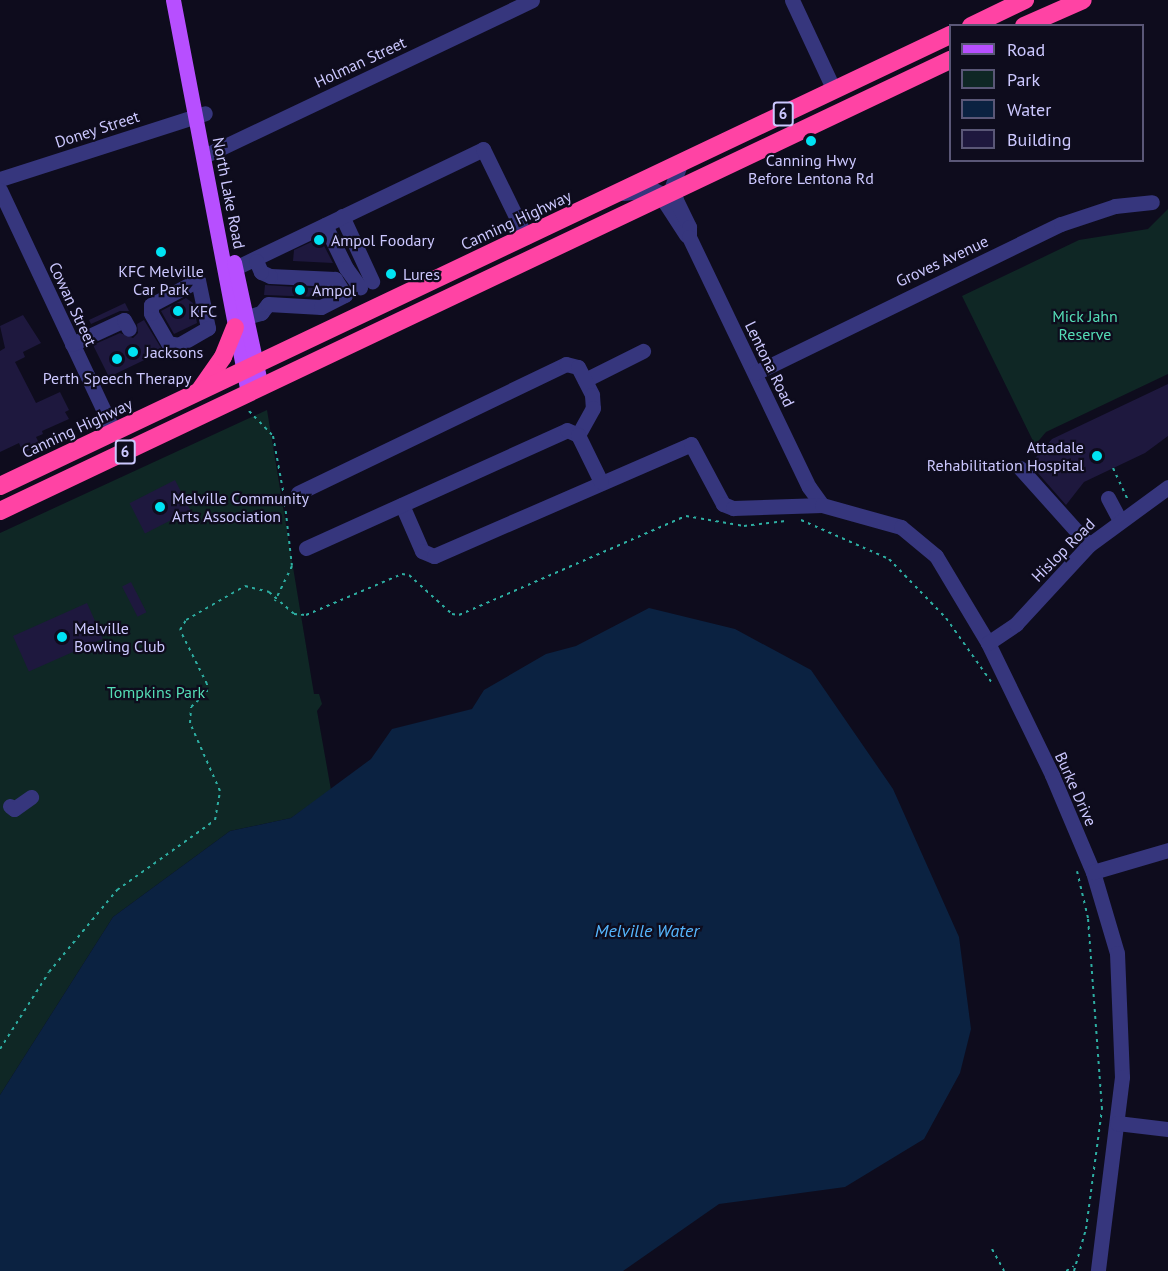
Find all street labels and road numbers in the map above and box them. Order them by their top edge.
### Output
street label: Holman Street [311,32,409,92]
road number: 6 [772,102,794,126]
street label: Doney Street [52,106,142,152]
street label: North Lake Road [209,136,249,250]
street label: Canning Highway [458,186,574,254]
street label: Groves Avenue [893,231,991,291]
street label: Cowan Street [45,259,101,349]
street label: Lentona Road [741,318,799,410]
street label: Canning Highway [19,394,135,462]
road number: 6 [114,440,136,464]
street label: Hislop Road [1027,514,1099,586]
street label: Burke Drive [1051,749,1101,829]

